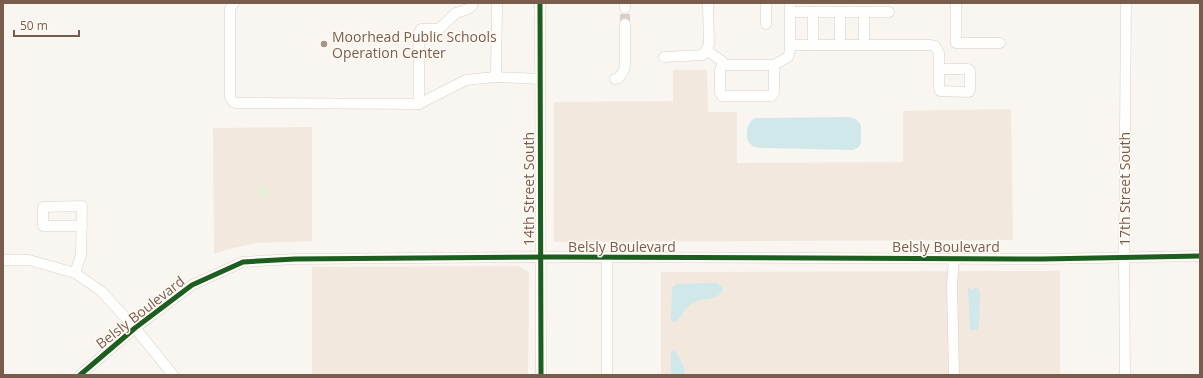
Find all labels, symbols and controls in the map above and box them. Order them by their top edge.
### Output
scale bar [14,12,79,38]
text: 50 m [20,17,48,34]
place label: Moorhead Public Schools Operation Center [332,27,497,62]
marker: Moorhead Public Schools Operation Center [319,39,329,49]
street label: 14th Street South [519,132,538,246]
street label: 17th Street South [1115,132,1134,246]
street label: Belsly Boulevard [568,237,676,256]
street label: Belsly Boulevard [892,237,1000,256]
street label: Belsly Boulevard [92,271,188,353]

